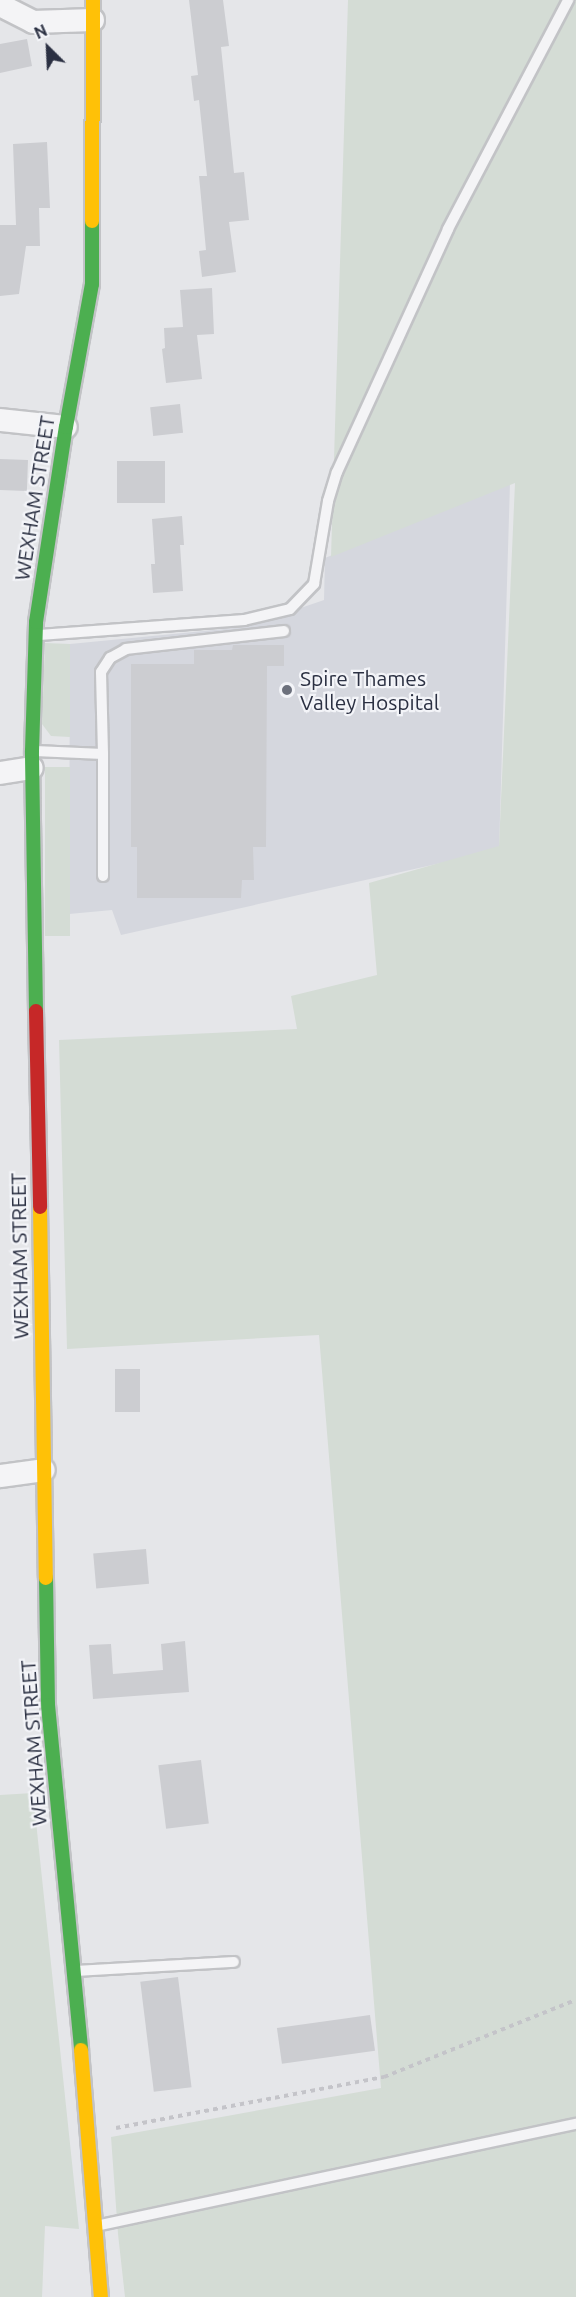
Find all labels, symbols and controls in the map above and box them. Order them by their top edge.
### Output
north arrow [18,18,78,78]
text: N [32,21,50,42]
street label: WEXHAM STREET [9,414,59,582]
place label: Spire Thames Valley Hospital [300,665,439,715]
marker: Spire Thames Valley Hospital [278,681,296,699]
street label: WEXHAM STREET [5,1173,33,1339]
street label: WEXHAM STREET [15,1659,51,1827]

